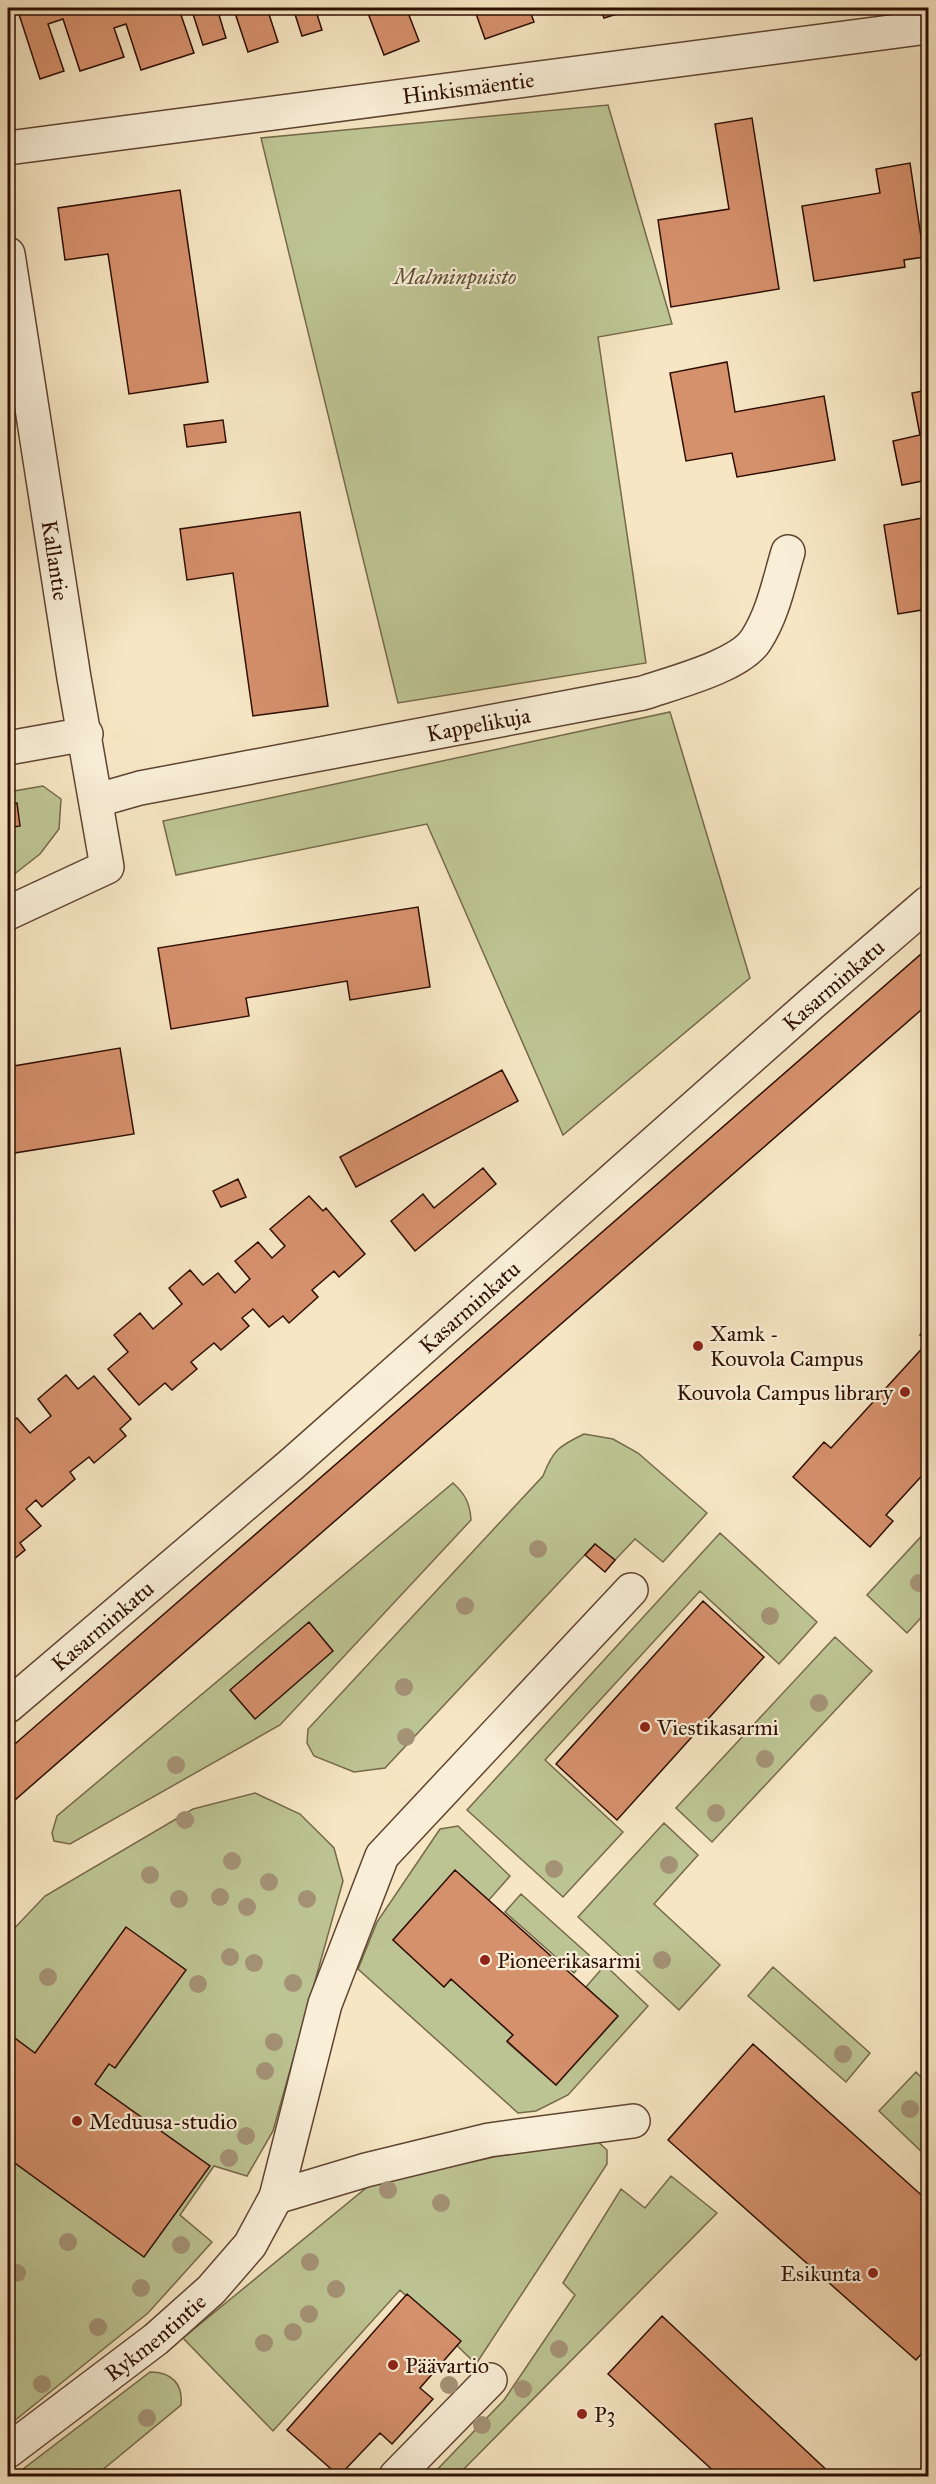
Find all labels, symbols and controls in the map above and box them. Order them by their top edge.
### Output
street label: Hinkismäentie [400,66,536,110]
park label: Malminpuisto [392,263,516,290]
street label: Kallantie [36,518,75,602]
street label: Kappelikuja [424,701,533,748]
street label: Kasarminkatu [777,934,890,1037]
street label: Kasarminkatu [414,1255,526,1359]
place label: Xamk - Kouvola Campus [710,1320,863,1372]
marker: Xamk - Kouvola Campus [691,1339,705,1353]
place label: Kouvola Campus library [676,1379,894,1406]
marker: Kouvola Campus library [898,1385,912,1399]
street label: Kasarminkatu [46,1575,160,1677]
place label: Viestikasarmi [656,1714,779,1741]
marker: Viestikasarmi [638,1720,652,1734]
place label: Pioneerikasarmi [497,1947,641,1974]
marker: Pioneerikasarmi [478,1953,492,1967]
place label: Meduusa-studio [89,2108,237,2135]
marker: Meduusa-studio [70,2114,84,2128]
place label: Esikunta [780,2260,862,2287]
marker: Esikunta [866,2266,880,2280]
street label: Rykmentintie [99,2288,212,2387]
place label: Päävartio [405,2352,489,2379]
marker: Päävartio [386,2358,400,2372]
place label: P3 [594,2401,615,2428]
marker: P3 [575,2407,589,2421]

